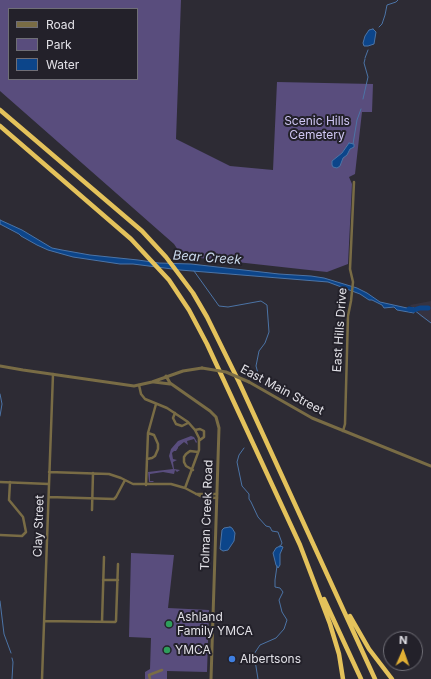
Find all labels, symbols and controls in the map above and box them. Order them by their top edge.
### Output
legend [8,8,138,80]
text: Road [46,17,75,32]
text: Park [46,37,72,52]
text: Water [46,57,79,72]
park label: Scenic Hills Cemetery [284,114,350,142]
water label: Bear Creek [172,248,242,268]
street label: East Hills Drive [330,287,350,373]
street label: East Main Street [238,362,326,418]
street label: Tolman Creek Road [198,459,216,571]
street label: Clay Street [31,495,47,557]
place label: Ashland Family YMCA [177,610,253,638]
marker: Ashland Family YMCA [164,619,174,629]
north arrow [383,631,423,671]
text: N [399,633,408,647]
place label: YMCA [175,643,211,657]
marker: YMCA [162,645,172,655]
place label: Albertsons [240,652,301,666]
marker: Albertsons [227,654,237,664]

